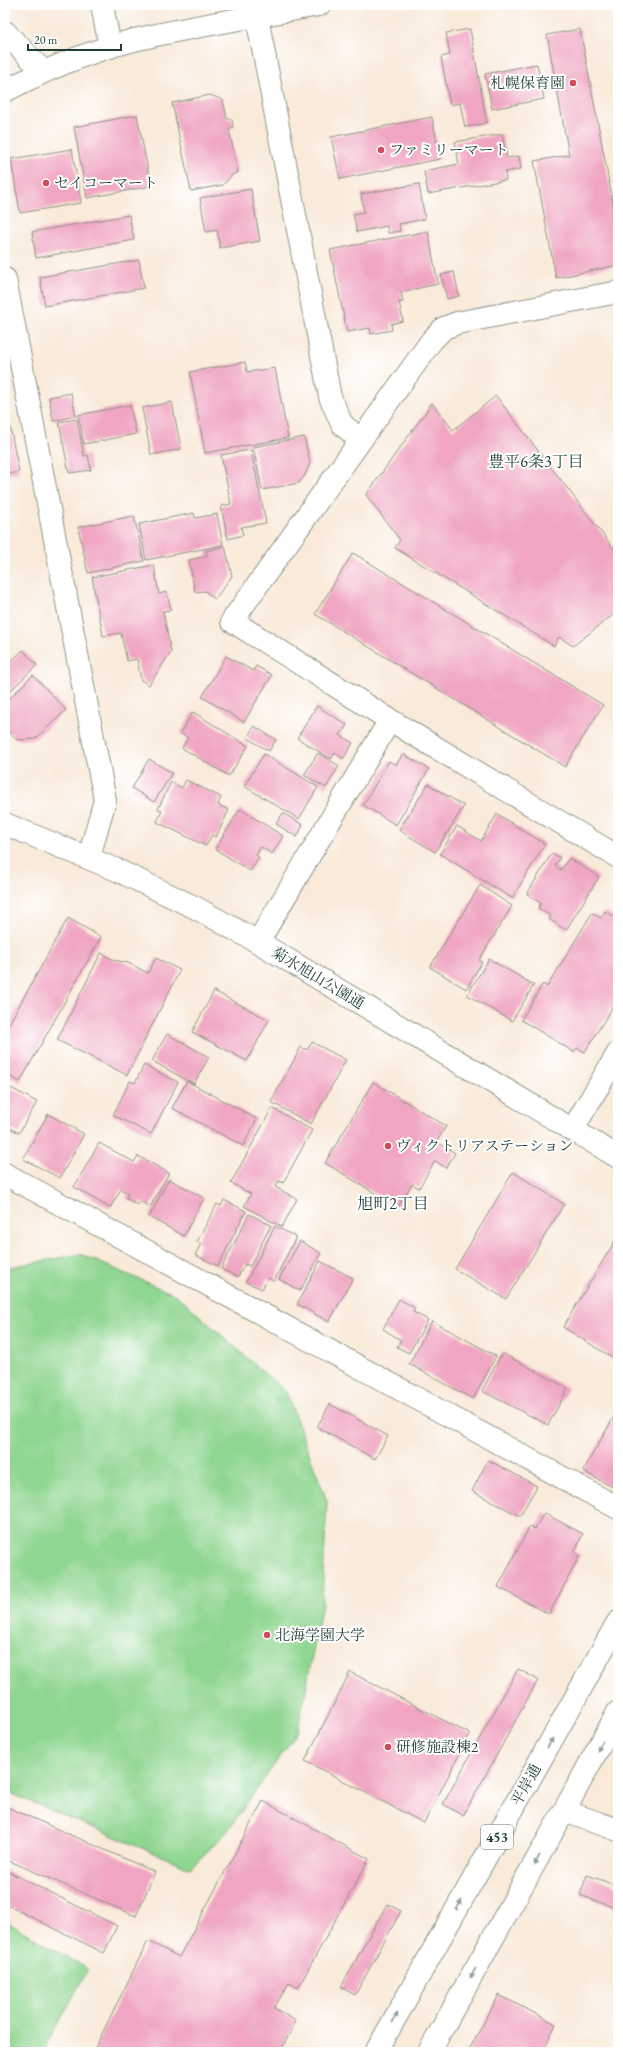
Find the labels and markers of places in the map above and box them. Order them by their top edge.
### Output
place label: 札幌保育園 [490,73,565,92]
marker: 札幌保育園 [568,78,578,88]
place label: ファミリーマート [389,140,509,159]
marker: ファミリーマート [376,145,386,155]
place label: セイコーマート [54,173,158,192]
marker: セイコーマート [41,178,51,188]
place label: ヴィクトリアステーション [396,1136,574,1155]
marker: ヴィクトリアステーション [383,1141,393,1151]
place label: 北海学園大学 [275,1625,365,1644]
marker: 北海学園大学 [262,1630,272,1640]
place label: 研修施設棟2 [396,1737,479,1756]
marker: 研修施設棟2 [383,1742,393,1752]

